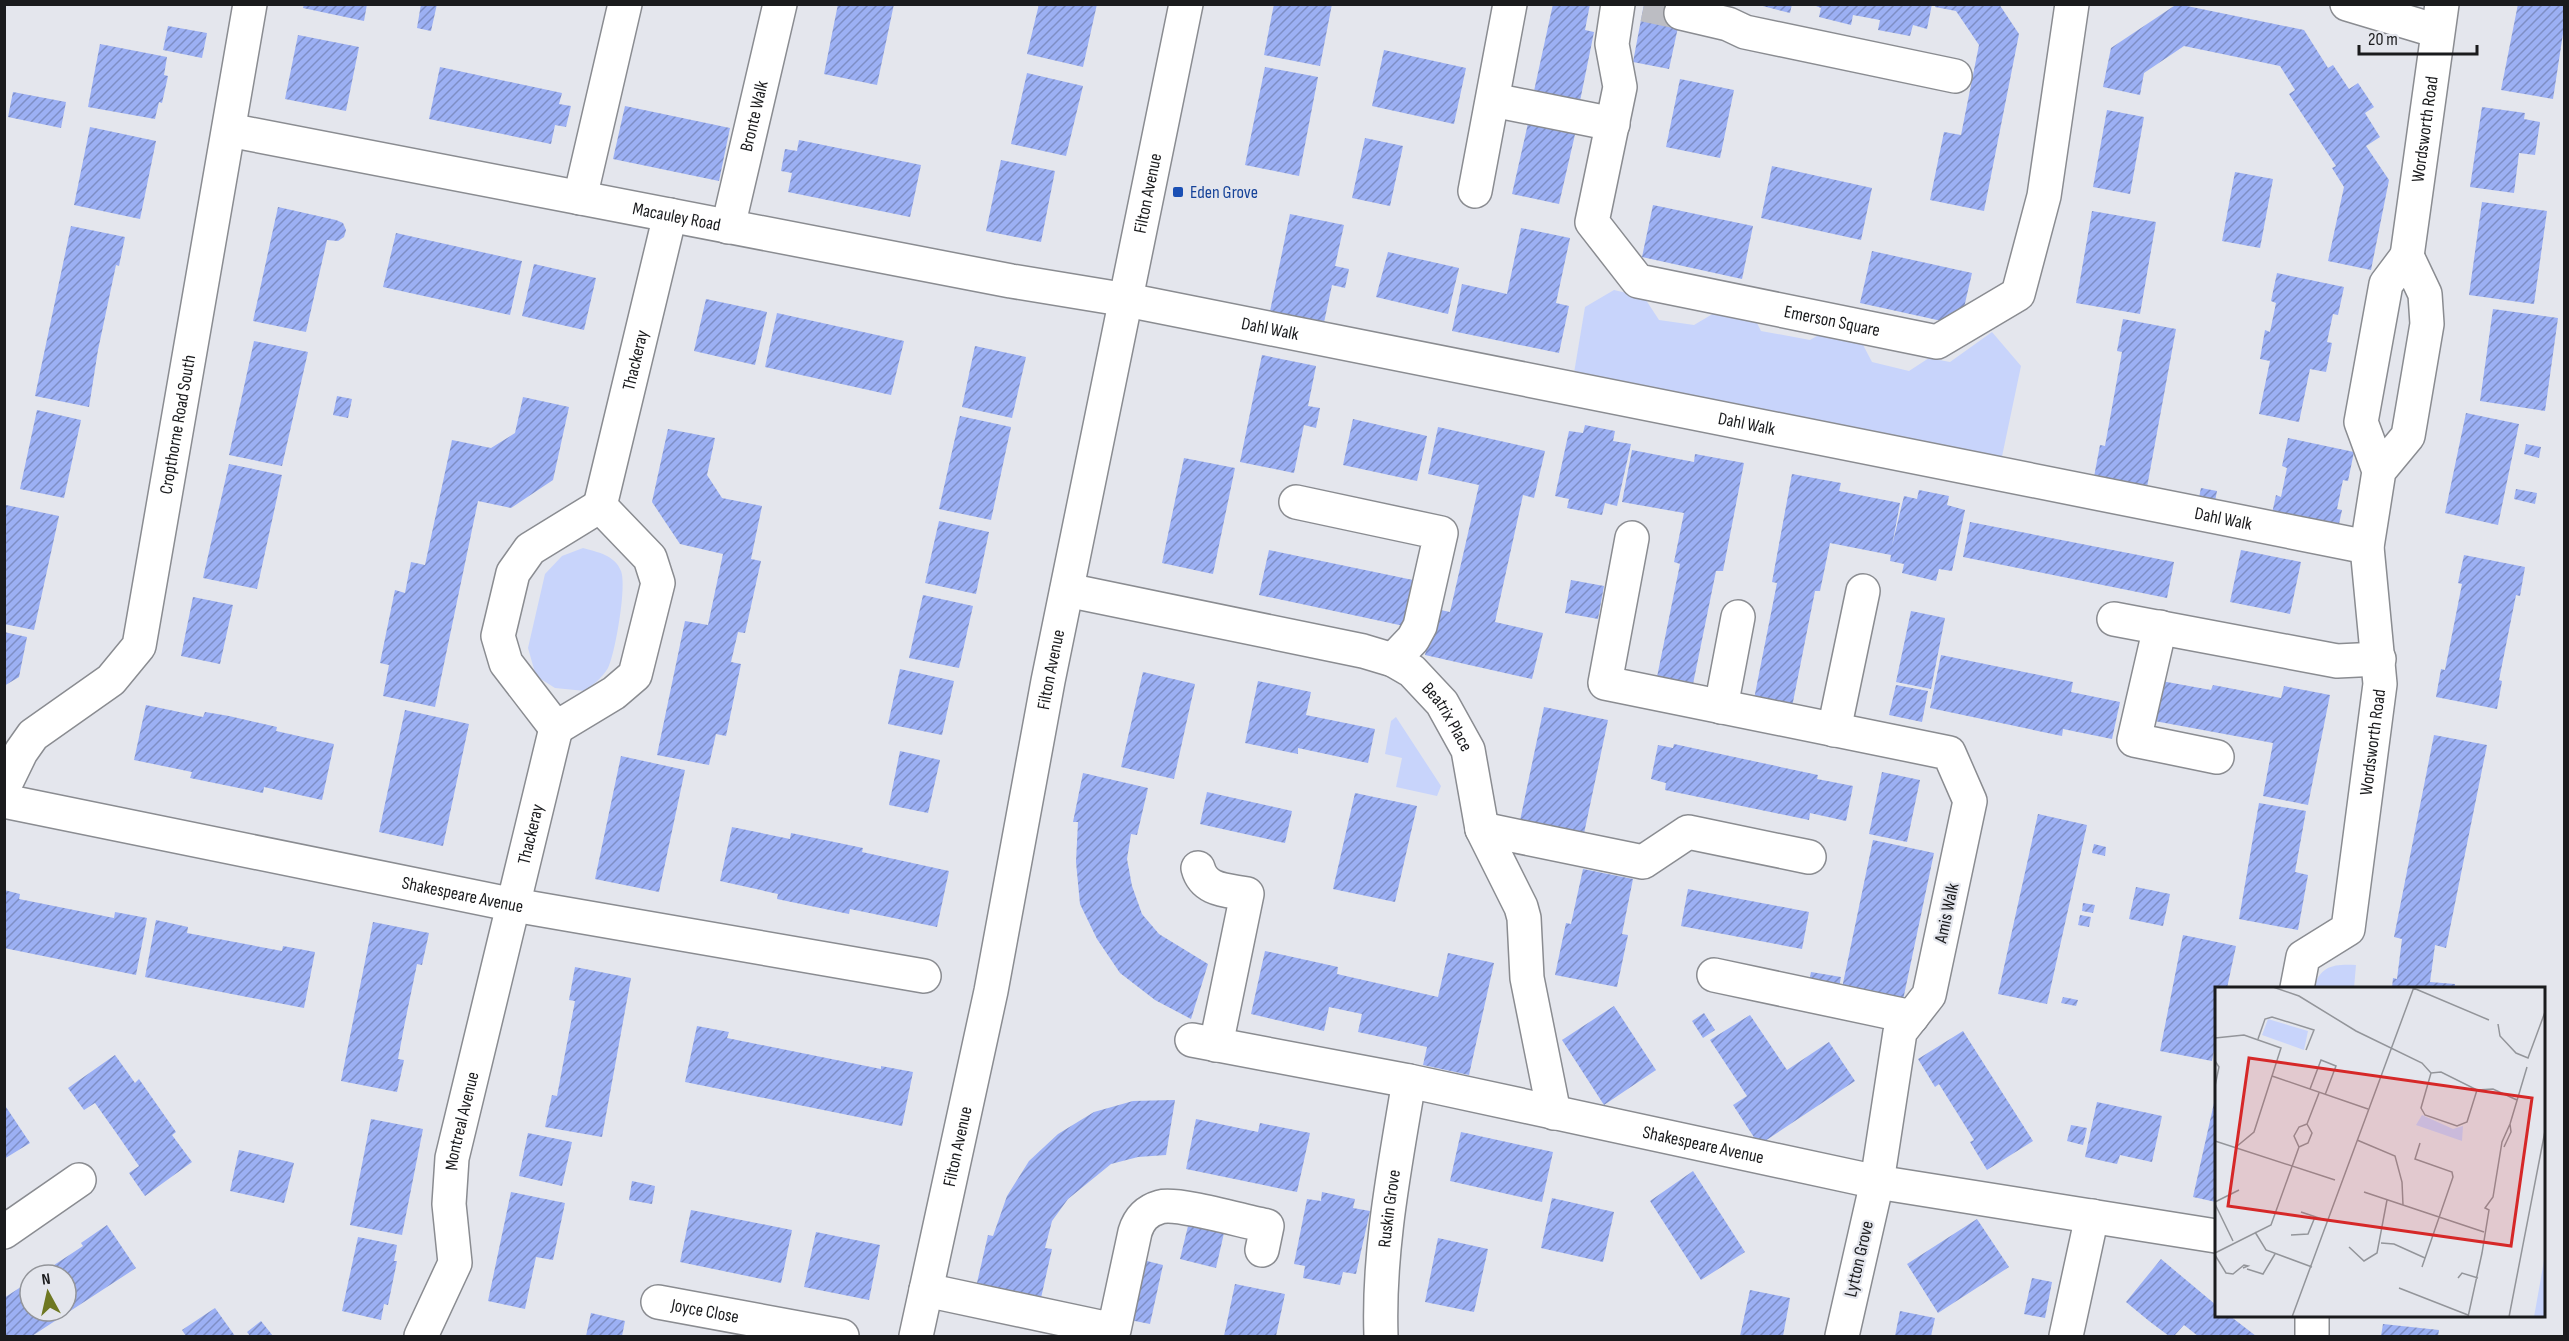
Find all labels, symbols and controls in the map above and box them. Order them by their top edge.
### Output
scale bar [2359,18,2478,56]
text: 20 m [2368,29,2398,50]
street label: Wordsworth Road [2407,75,2442,184]
street label: Bronte Walk [735,78,772,153]
street label: Filton Avenue [1129,151,1166,235]
place label: Eden Grove [1190,182,1258,203]
marker: Eden Grove [1171,185,1185,199]
street label: Macauley Road [631,198,723,235]
street label: Emerson Square [1782,301,1882,341]
street label: Dahl Walk [1240,313,1301,345]
street label: Thackeray [618,328,652,393]
street label: Cropthorne Road South [155,353,200,496]
street label: Dahl Walk [1716,407,1777,439]
street label: Dahl Walk [2193,502,2254,534]
street label: Filton Avenue [1032,628,1069,711]
street label: Beatrix Place [1418,678,1477,755]
street label: Wordsworth Road [2355,688,2390,796]
street label: Thackeray [513,802,548,867]
street label: Shakespeare Avenue [400,872,525,917]
street label: Amis Walk [1930,881,1964,946]
inset map [2215,987,2545,1317]
street label: Montreal Avenue [441,1069,483,1171]
street label: Filton Avenue [938,1104,976,1188]
street label: Shakespeare Avenue [1641,1121,1766,1168]
street label: Ruskin Grove [1374,1168,1405,1248]
street label: Lytton Grove [1840,1219,1878,1299]
north arrow [18,1263,78,1323]
text: N [41,1270,52,1290]
street label: Joyce Close [669,1294,741,1327]

